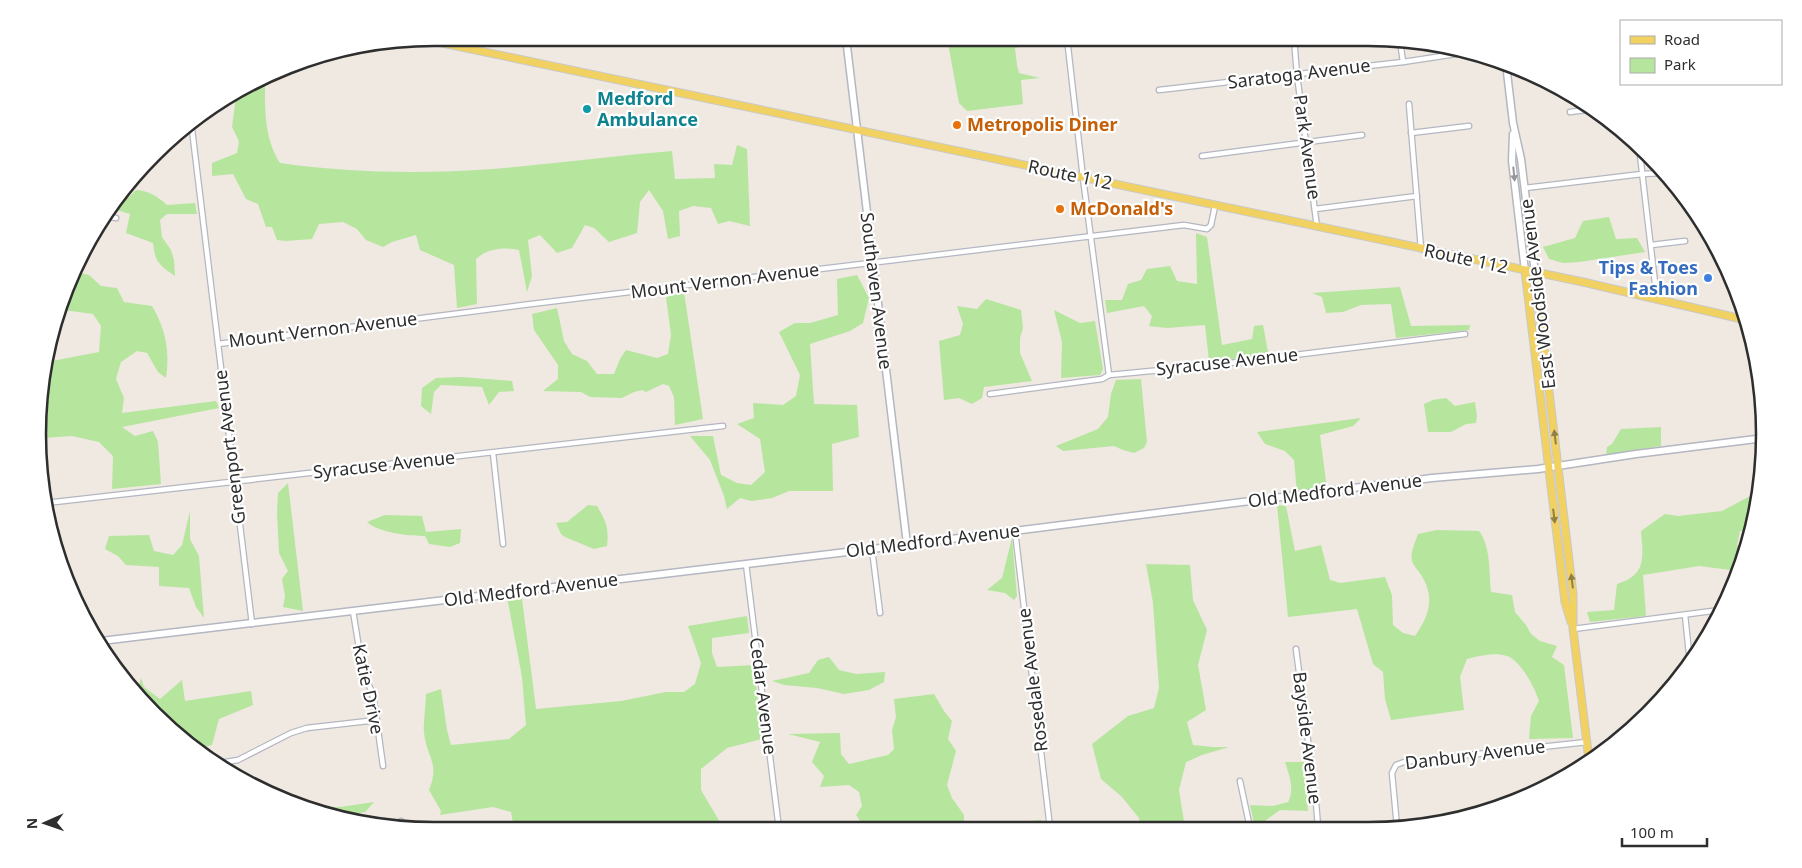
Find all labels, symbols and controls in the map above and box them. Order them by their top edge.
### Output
legend [1620,20,1782,85]
text: Road [1664,29,1700,49]
street label: Saratoga Avenue [1226,52,1372,94]
text: Park [1664,54,1696,74]
place label: Medford Ambulance [597,86,698,131]
street label: Park Avenue [1289,93,1327,201]
marker: Medford Ambulance [581,103,593,115]
place label: Metropolis Diner [967,112,1118,136]
marker: Metropolis Diner [951,119,963,131]
street label: Route 112 [1026,153,1114,195]
one-way arrow [1510,166,1518,182]
place label: McDonald's [1070,196,1173,220]
street label: East Woodside Avenue [1513,198,1561,391]
marker: McDonald's [1054,203,1066,215]
street label: Southaven Avenue [855,211,899,371]
street label: Route 112 [1422,237,1510,279]
place label: Tips & Toes Fashion [1599,255,1698,300]
street label: Mount Vernon Avenue [629,257,820,303]
marker: Tips & Toes Fashion [1702,272,1714,284]
street label: Mount Vernon Avenue [227,306,418,352]
street label: Syracuse Avenue [1155,342,1299,380]
street label: Greenport Avenue [208,369,250,526]
one-way arrow [1551,428,1559,444]
street label: Syracuse Avenue [312,445,456,483]
street label: Old Medford Avenue [1247,467,1423,513]
one-way arrow [1550,508,1558,524]
street label: Old Medford Avenue [845,517,1021,563]
street label: Old Medford Avenue [443,566,619,612]
one-way arrow [1568,572,1576,588]
street label: Rosedale Avenue [1011,607,1053,753]
street label: Cedar Avenue [745,636,783,756]
street label: Katie Drive [348,641,390,736]
street label: Bayside Avenue [1288,670,1328,806]
street label: Danbury Avenue [1403,734,1546,775]
north arrow [20,798,70,848]
scale bar [1622,816,1707,848]
text: N [22,817,41,829]
text: 100 m [1630,822,1674,842]

